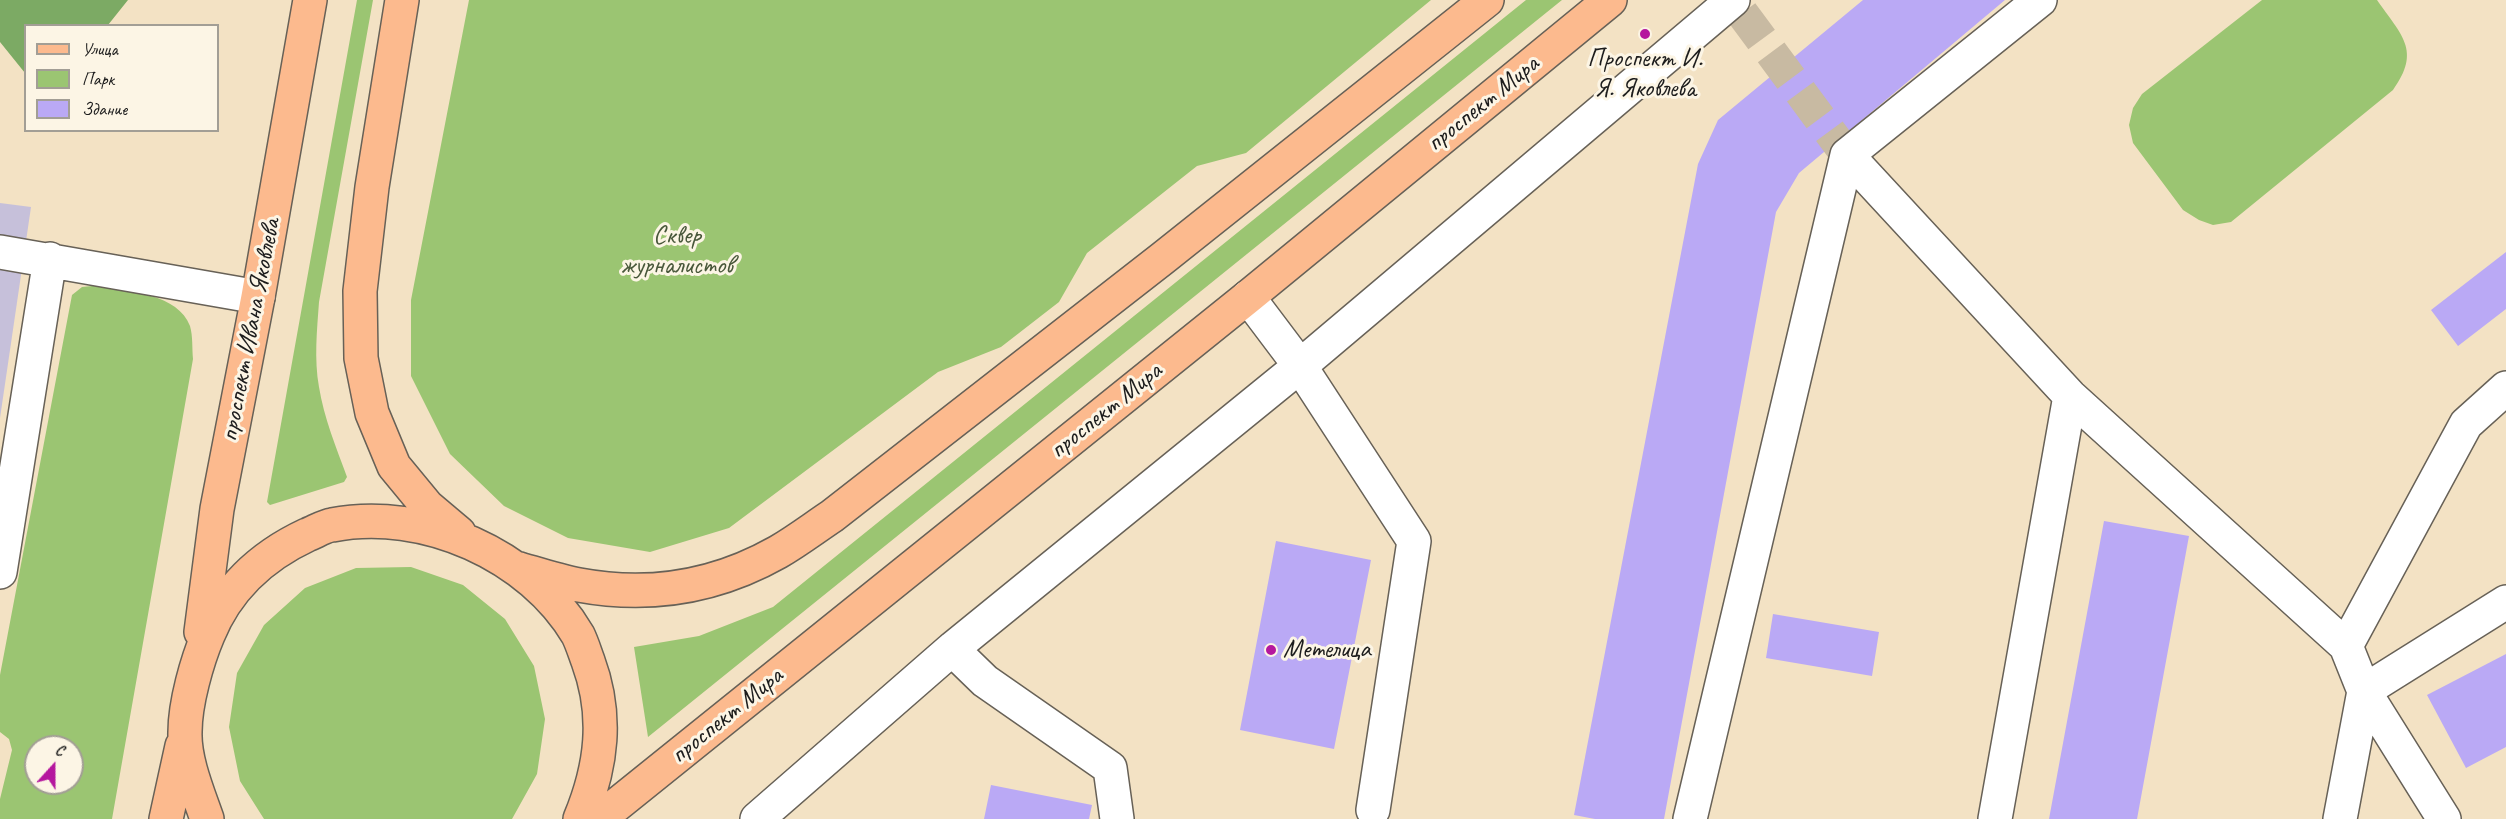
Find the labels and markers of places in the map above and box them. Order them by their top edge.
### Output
marker: Проспект И. Я. Яковлева [1638,27,1652,41]
place label: Проспект И. Я. Яковлева [1587,43,1703,104]
place label: Метелица [1283,634,1371,666]
marker: Метелица [1264,643,1278,657]

